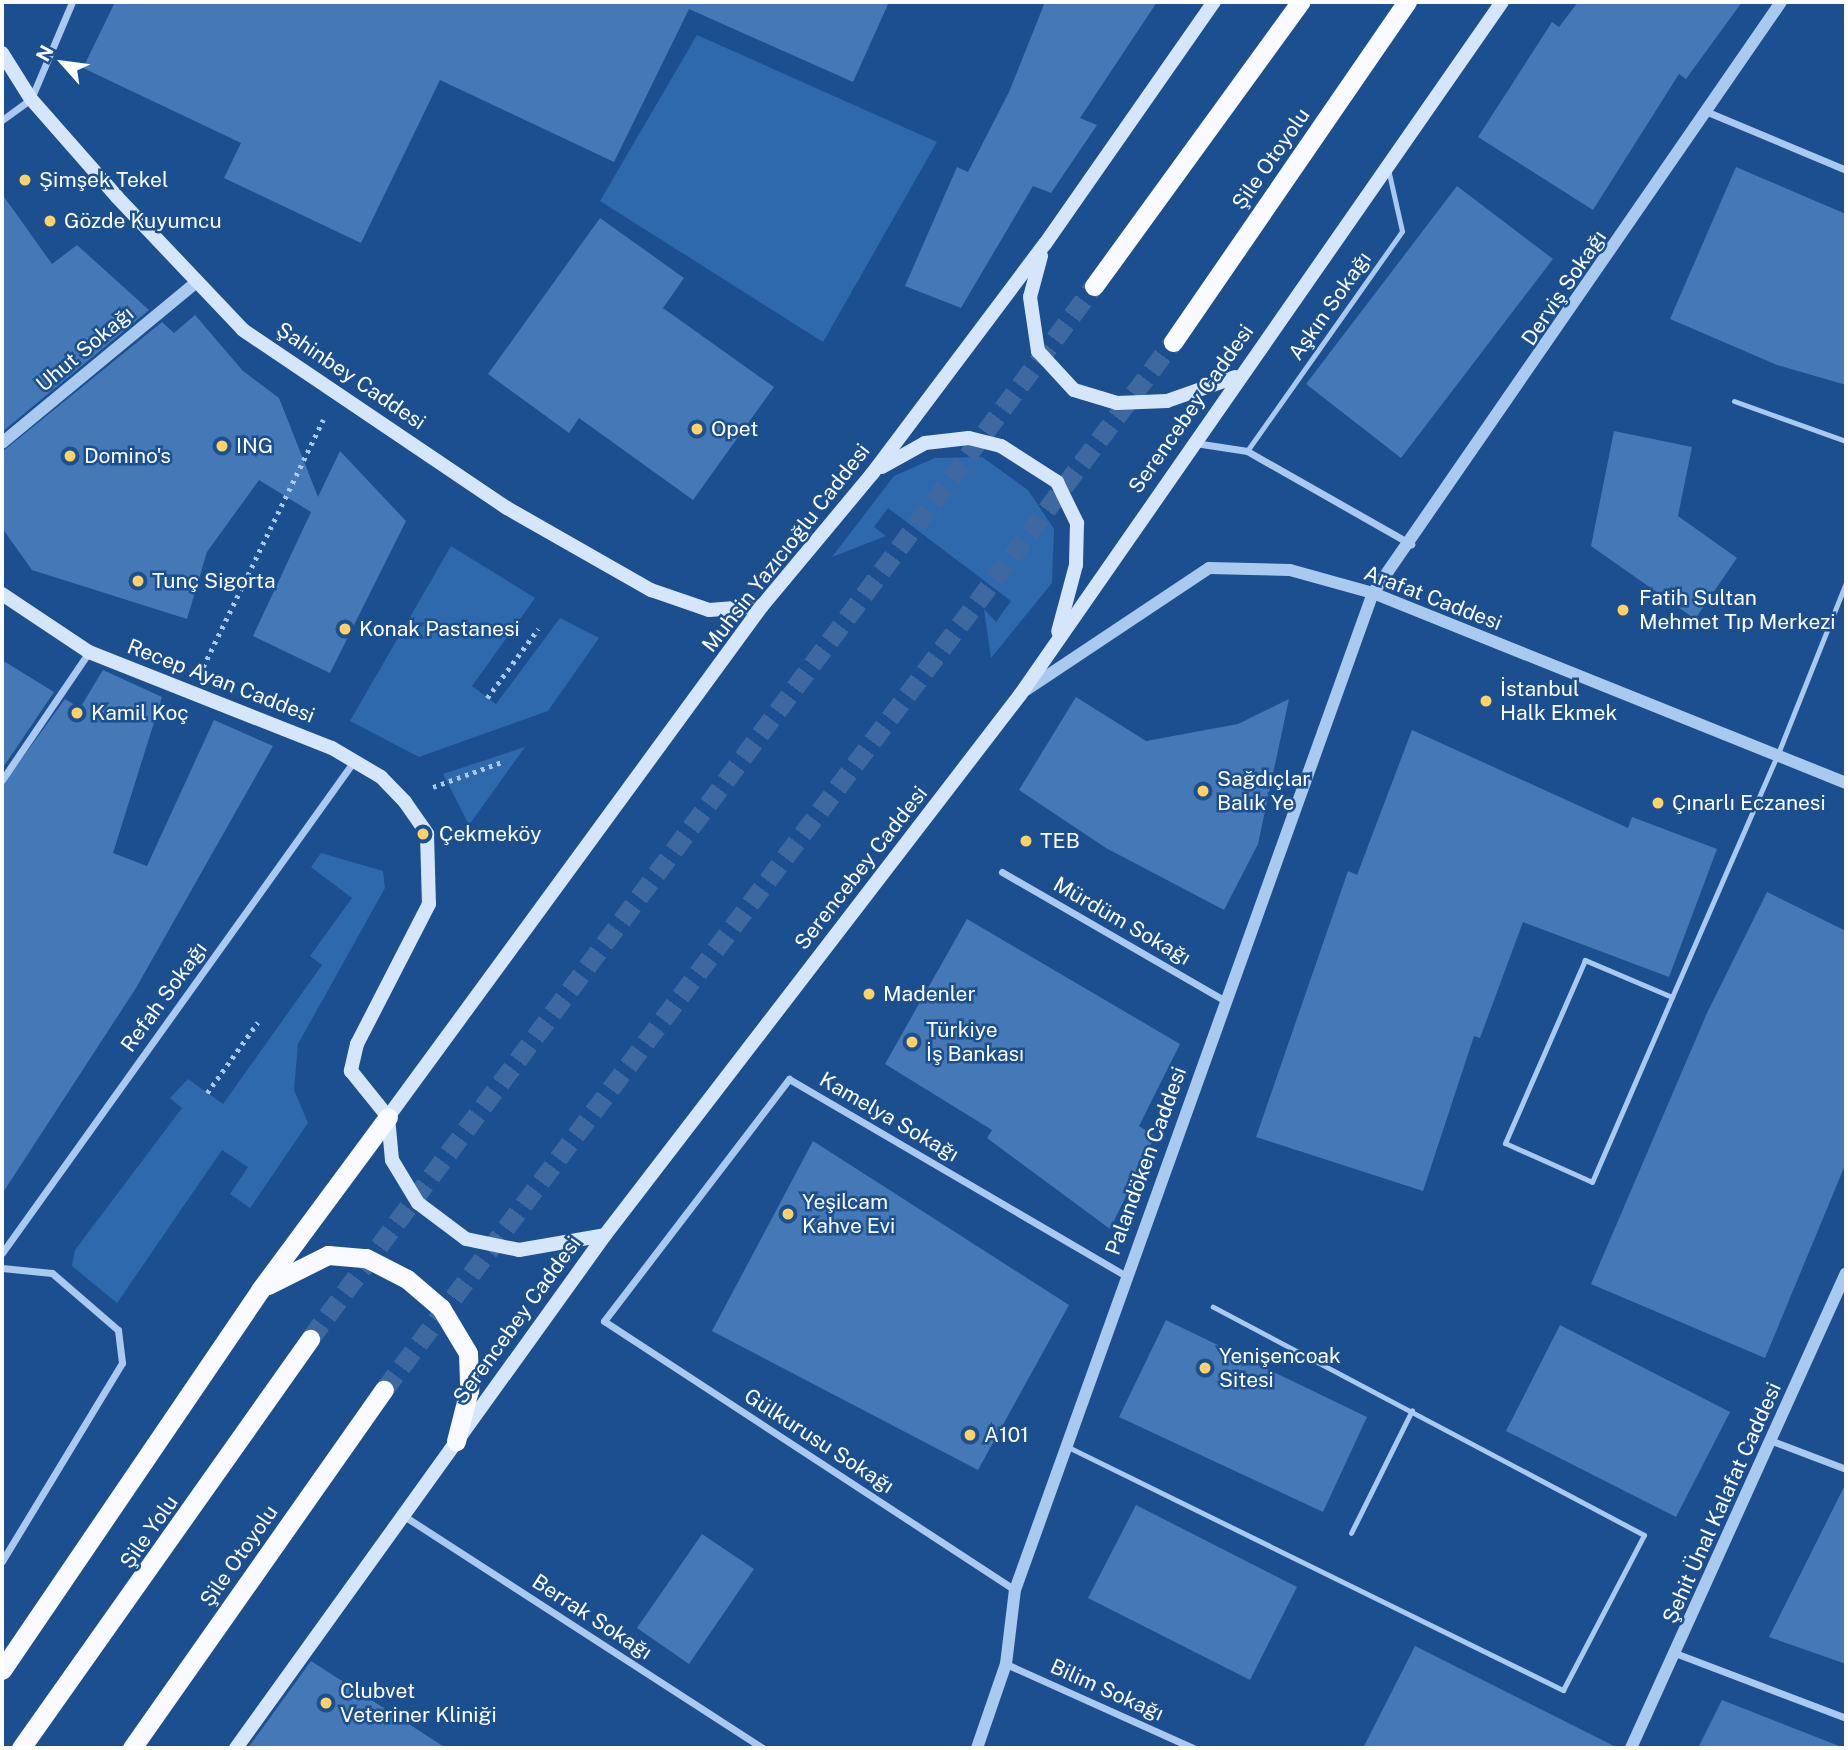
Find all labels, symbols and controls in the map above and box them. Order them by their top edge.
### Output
north arrow [28,28,98,98]
text: N [31,41,58,65]
street label: Şile Otoyolu [1227,103,1315,215]
place label: Şimşek Tekel [39,167,168,193]
marker: Şimşek Tekel [17,172,33,188]
place label: Gözde Kuyumcu [64,208,222,234]
marker: Gözde Kuyumcu [42,213,58,229]
street label: Derviş Sokağı [1516,226,1612,350]
street label: Aşkın Sokağı [1283,247,1377,365]
street label: Uhut Sokağı [31,301,139,397]
street label: Şahinbey Caddesi [272,317,430,435]
street label: Serencebey Caddesi [1123,320,1259,498]
place label: Opet [711,416,758,442]
marker: Opet [689,421,705,437]
place label: ING [236,433,273,459]
marker: ING [214,438,230,454]
street label: Muhsin Yazıcıoğlu Caddesi [697,439,875,657]
place label: Domino's [84,443,171,469]
marker: Domino's [62,448,78,464]
street label: Arafat Caddesi [1361,560,1505,636]
place label: Tunç Sigorta [152,568,276,594]
marker: Tunç Sigorta [130,573,146,589]
place label: Fatih Sultan Mehmet Tıp Merkezi [1639,585,1836,635]
marker: Fatih Sultan Mehmet Tıp Merkezi [1613,600,1633,620]
place label: Konak Pastanesi [359,616,520,642]
marker: Konak Pastanesi [337,621,353,637]
street label: Recep Ayan Caddesi [124,634,318,728]
place label: İstanbul Halk Ekmek [1500,676,1617,726]
marker: İstanbul Halk Ekmek [1478,693,1494,709]
place label: Kamil Koç [91,700,189,726]
marker: Kamil Koç [69,705,85,721]
place label: Sağdıçlar Balık Ye [1217,766,1311,816]
street label: Serencebey Caddesi [789,781,933,955]
marker: Sağdıçlar Balık Ye [1195,783,1211,799]
place label: Çınarlı Eczanesi [1672,790,1826,816]
marker: Çınarlı Eczanesi [1650,795,1666,811]
place label: Çekmeköy [439,821,541,847]
marker: Çekmeköy [413,824,433,844]
place label: TEB [1040,828,1080,854]
marker: TEB [1018,833,1034,849]
street label: Mürdüm Sokağı [1049,872,1195,970]
street label: Refah Sokağı [116,937,212,1057]
place label: Madenler [883,981,976,1007]
marker: Madenler [861,986,877,1002]
place label: Türkiye İş Bankası [926,1017,1024,1067]
marker: Türkiye İş Bankası [904,1034,920,1050]
street label: Palandöken Caddesi [1100,1064,1192,1258]
street label: Kamelya Sokağı [815,1067,963,1167]
place label: Yeşilcam Kahve Evi [802,1189,895,1239]
marker: Yeşilcam Kahve Evi [780,1206,796,1222]
street label: Serencebey Caddesi [448,1231,586,1409]
place label: Yenişencoak Sitesi [1219,1343,1341,1393]
marker: Yenişencoak Sitesi [1197,1360,1213,1376]
street label: Şehit Ünal Kalafat Caddesi [1657,1379,1787,1627]
street label: Gülkurusu Sokağı [739,1383,899,1499]
place label: A101 [984,1422,1029,1448]
marker: A101 [962,1427,978,1443]
street label: Şile Yolu [115,1490,183,1574]
street label: Şile Otoyolu [195,1500,283,1612]
street label: Berrak Sokağı [527,1569,657,1665]
street label: Bilim Sokağı [1046,1654,1168,1726]
place label: Clubvet Veteriner Kliniği [340,1678,497,1728]
marker: Clubvet Veteriner Kliniği [318,1695,334,1711]

